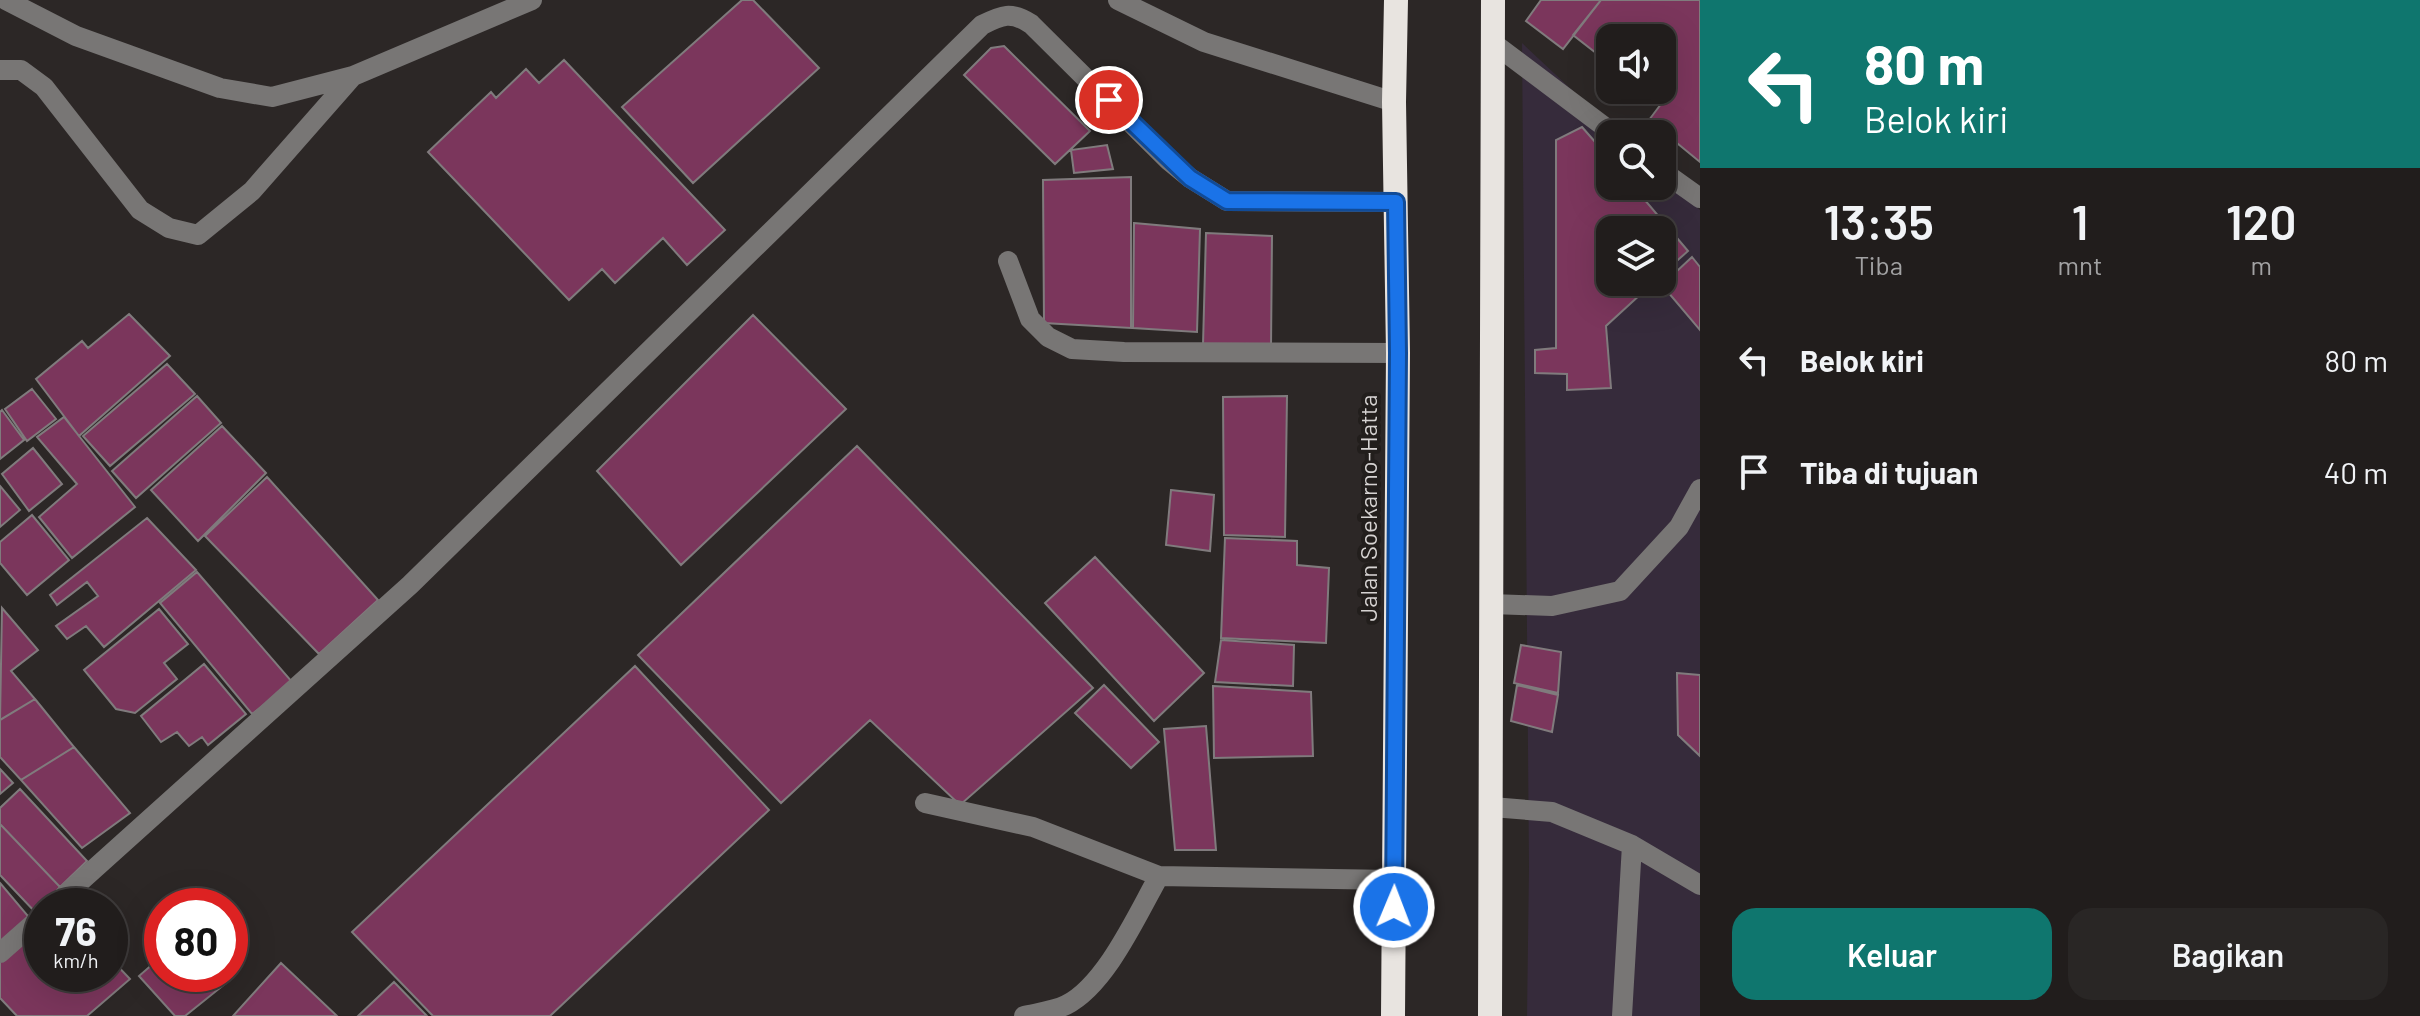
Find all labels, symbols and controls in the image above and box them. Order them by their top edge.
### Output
map controls [1596,24,1676,296]
button: sound [1596,24,1676,104]
text: 80 m [1864,29,1984,96]
icon: left [1732,32,1836,136]
pin [1075,66,1143,134]
icon: arrive [1087,78,1131,122]
text: Belok kiri [1864,97,2008,140]
button: search [1596,120,1676,200]
text: 13:35 [1823,192,1934,250]
text: 1 [2071,192,2088,250]
text: 120 [2226,192,2297,250]
button: layers [1596,216,1676,296]
text: Tiba [1854,249,1903,280]
text: mnt [2057,249,2102,280]
text: m [2250,249,2272,280]
icon: left [1732,338,1776,382]
text: Belok kiri [1800,342,1924,378]
text: 80 m [2325,342,2388,378]
street label: Jalan Soekarno-Hatta [1353,394,1382,622]
icon: arrive [1732,450,1776,494]
text: Tiba di tujuan [1800,454,1978,490]
text: 40 m [2324,454,2388,490]
position arrow [1352,865,1436,949]
speed limit sign: 80 [144,888,248,992]
text: 76 [55,906,97,954]
button: Keluar [1732,908,2052,1000]
button: Bagikan [2068,908,2388,1000]
text: km/h [53,948,99,972]

